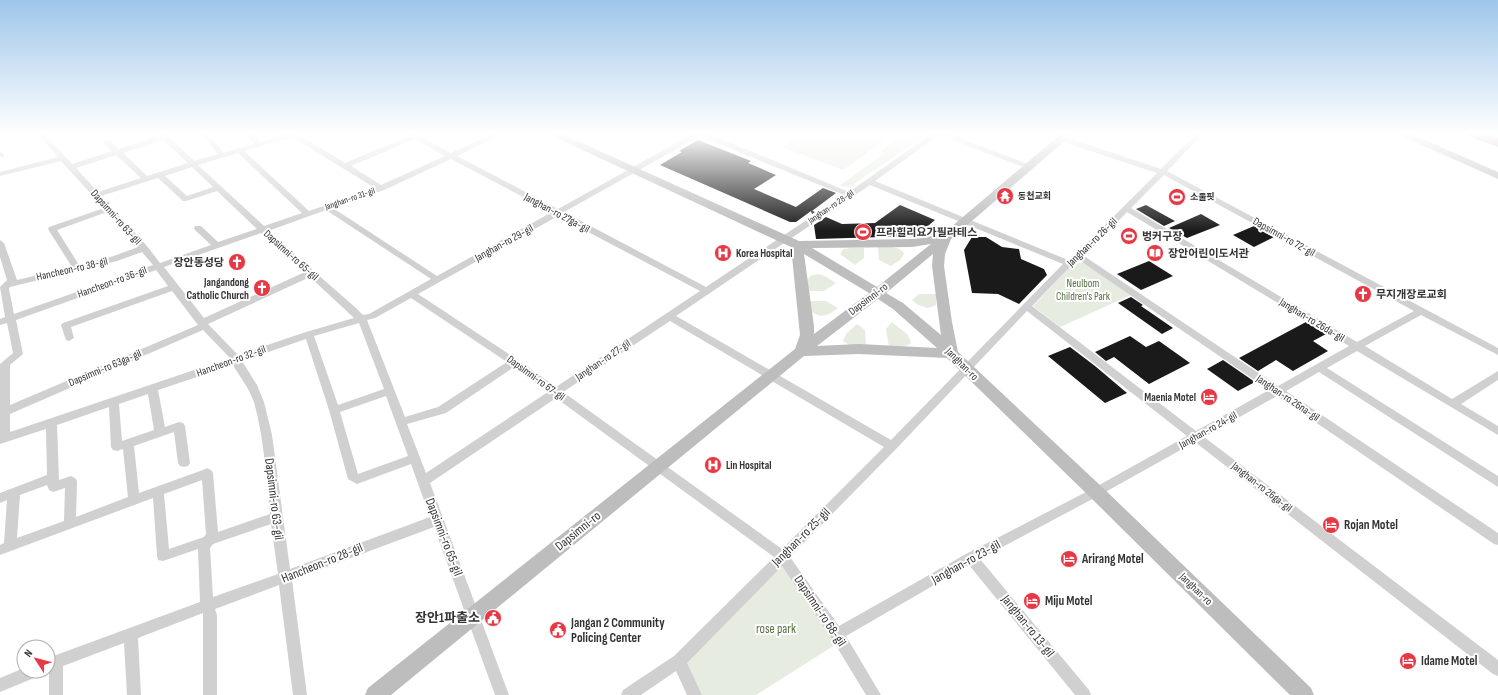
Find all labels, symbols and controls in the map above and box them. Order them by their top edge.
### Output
street label: Janghan-ro 31-gil [323,185,377,213]
temple icon: 동천교회 [995,186,1015,206]
street label: Dapsimni-ro 63-gil [88,187,144,247]
street label: Janghan-ro 28-gil [805,187,856,227]
sports icon: 소울핏 [1167,187,1187,207]
street label: Janghan-ro 27ga-gil [521,190,592,236]
place label: 동천교회 [1017,190,1051,202]
place label: 소울핏 [1190,192,1215,203]
street label: Janghan-ro 26-gil [1063,215,1120,270]
street label: Dapsimni-ro 72-gil [1251,215,1317,259]
street label: Janghan-ro 29-gil [472,222,535,265]
sports icon: 프라힐리요가필라테스 [853,222,873,242]
place label: 프라힐리요가필라테스 [876,226,977,239]
sports icon: 벙커구장 [1119,226,1139,246]
street label: Dapsimni-ro 65-gil [261,227,321,283]
place label: 벙커구장 [1142,230,1182,243]
hospital icon: Korea Hospital [713,243,733,263]
library icon: 장안어린이도서관 [1145,243,1165,263]
place label: Korea Hospital [736,247,792,260]
place label: 장안어린이도서관 [1168,247,1249,260]
church icon: 장안동성당 [227,252,247,272]
street label: Hancheon-ro 38-gil [35,254,109,284]
place label: 장안동성당 [173,256,224,269]
street label: Hancheon-ro 36-gil [76,263,148,301]
place label: Jangandong Catholic Church [187,276,249,302]
park label: Neulbom Children's Park [1056,277,1111,303]
church icon: Jangandong Catholic Church [252,278,272,298]
street label: Dapsimni-ro [846,280,890,318]
church icon: 무지개장로교회 [1353,284,1373,304]
place label: 무지개장로교회 [1376,288,1447,301]
street label: Janghan-ro 26da-gil [1276,295,1347,345]
street label: Janghan-ro 27-gil [572,337,633,384]
street label: Hancheon-ro 32-gil [195,342,267,380]
street label: Janghan-ro [942,344,981,383]
street label: Dapsimni-ro 63ga-gil [67,347,143,389]
street label: Dapsimni-ro 67-gil [504,353,568,403]
street label: Janghan-ro 26na-gil [1253,371,1322,424]
hotel icon: Maenia Motel [1199,387,1219,407]
place label: Maenia Motel [1144,391,1196,404]
street label: Janghan-ro 24-gil [1176,409,1239,452]
hospital icon: Lin Hospital [703,455,723,475]
street label: Dapsimni-ro 63-gil [261,457,287,541]
place label: Lin Hospital [726,459,771,472]
street label: Janghan-ro 26ga-gil [1228,459,1295,515]
street label: Dapsimni-ro 65-gil [422,496,466,578]
street label: Janghan-ro 25-gil [768,504,834,570]
street label: Dapsimni-ro [552,508,604,554]
hotel icon: Rojan Motel [1321,515,1341,535]
place label: Rojan Motel [1344,517,1398,533]
street label: Janghan-ro 23-gil [928,537,1003,588]
street label: Hancheon-ro 28-gil [279,539,365,587]
hotel icon: Arirang Motel [1059,549,1079,569]
place label: Arirang Motel [1081,551,1144,567]
street label: Janghan-ro [1176,569,1216,608]
street label: Dapsimni-ro 68-gil [790,572,850,650]
street label: Janghan-ro 13-gil [997,591,1058,660]
hotel icon: Miju Motel [1022,591,1042,611]
place label: Miju Motel [1045,593,1093,609]
public building icon: 장안1파출소 [483,608,503,628]
place label: 장안1파출소 [415,610,480,626]
place label: Jangan 2 Community Policing Center [570,615,665,646]
public building icon: Jangan 2 Community Policing Center [548,620,568,640]
park label: rose park [756,621,796,637]
north arrow [16,639,56,679]
text: N [21,647,35,660]
hotel icon: Idame Motel [1398,651,1418,671]
place label: Idame Motel [1421,653,1478,669]

